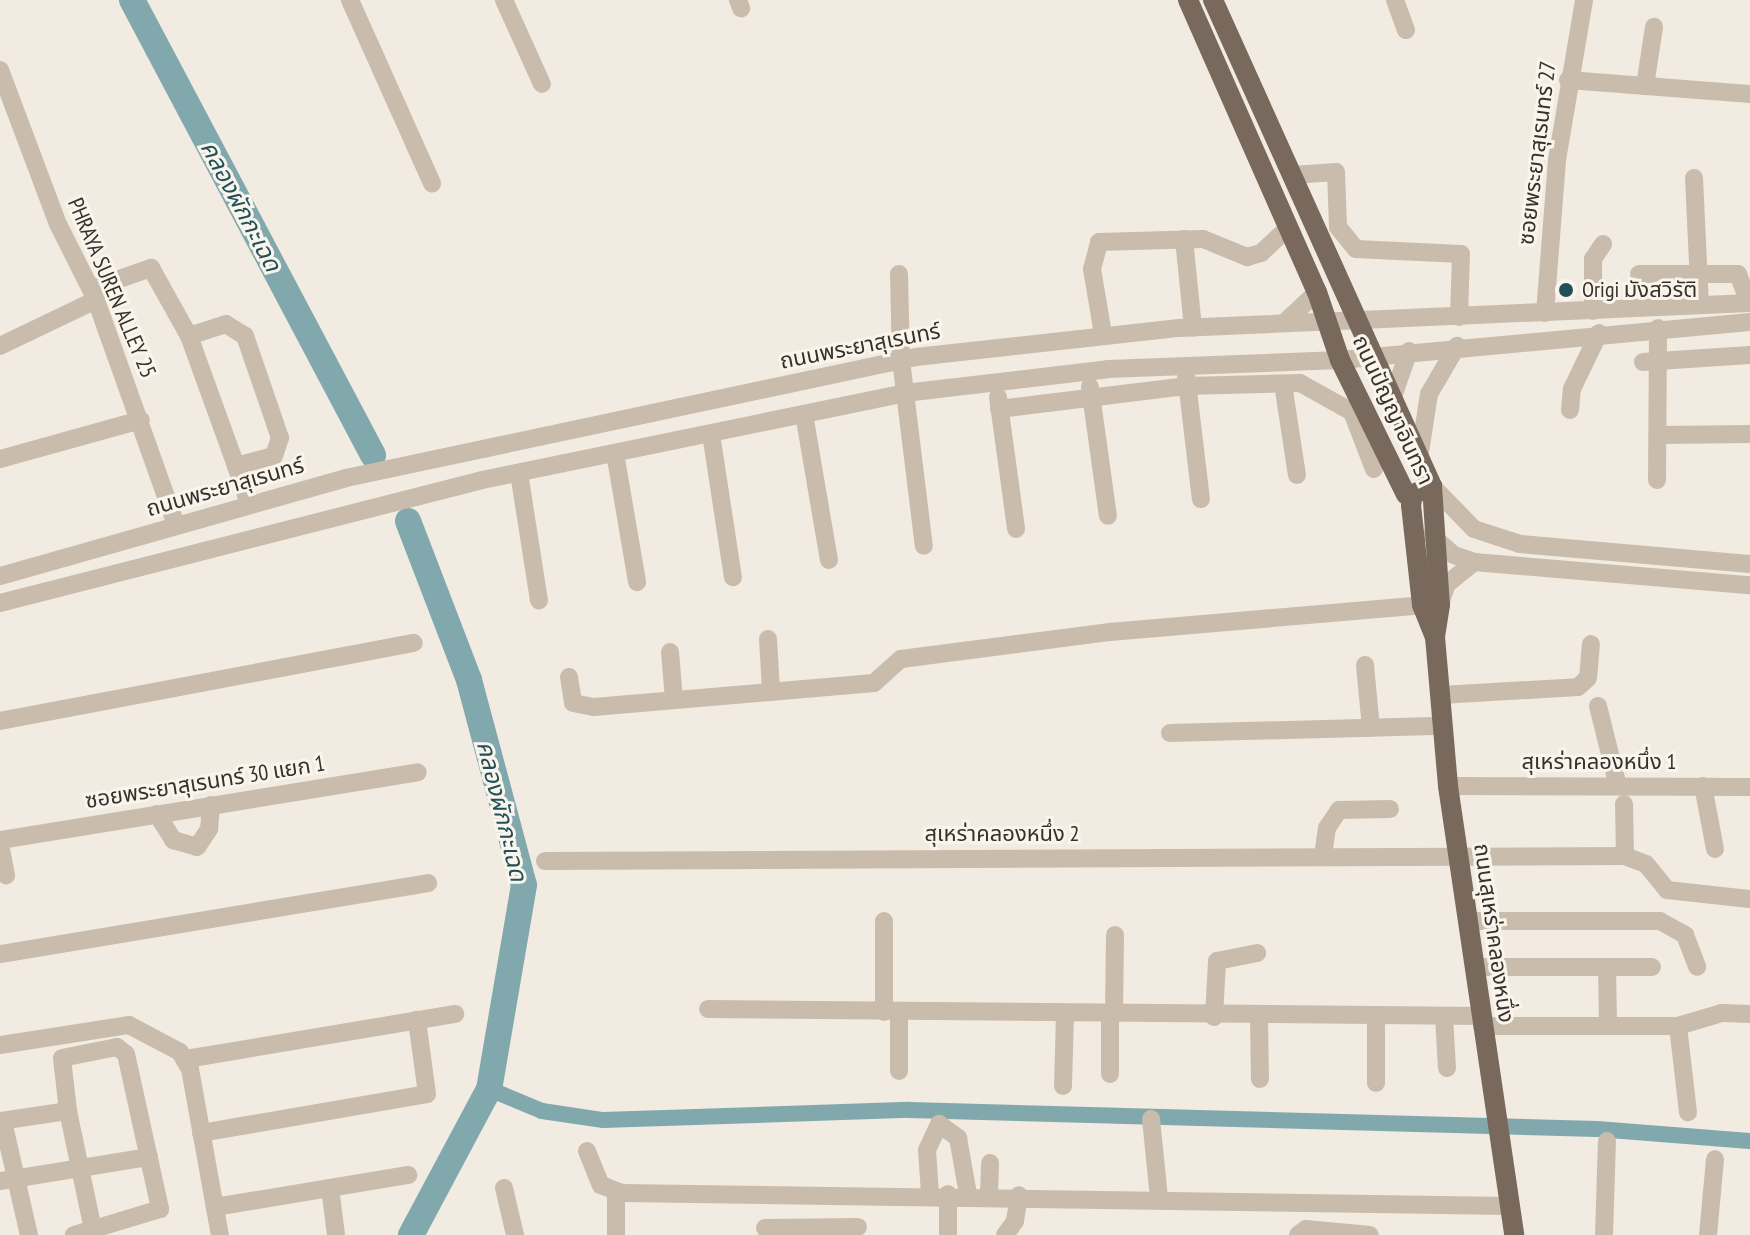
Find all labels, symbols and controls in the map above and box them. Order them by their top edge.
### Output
street label: ซอยพระยาสุเรนทร์ 27 [1513,60,1561,246]
water label: คลองผักกะเฉด [195,136,287,276]
street label: PHRAYA SUREN ALLEY 25 [62,193,162,383]
place label: Origi มังสวิรัติ [1582,277,1697,303]
marker: Origi มังสวิรัติ [1557,281,1575,299]
street label: ถนนพระยาสุเรนทร์ [778,318,942,374]
street label: ถนนปัญญาอินทรา [1347,331,1439,489]
street label: ถนนพระยาสุเรนทร์ [143,452,307,522]
water label: คลองผักกะเฉด [471,738,533,884]
street label: สุเหร่าคลองหนึ่ง 1 [1522,749,1676,775]
street label: ซอยพระยาสุเรนทร์ 30 แยก 1 [83,750,327,814]
street label: สุเหร่าคลองหนึ่ง 2 [925,821,1079,847]
street label: ถนนสุเหร่าคลองหนึ่ง [1468,842,1520,1024]

